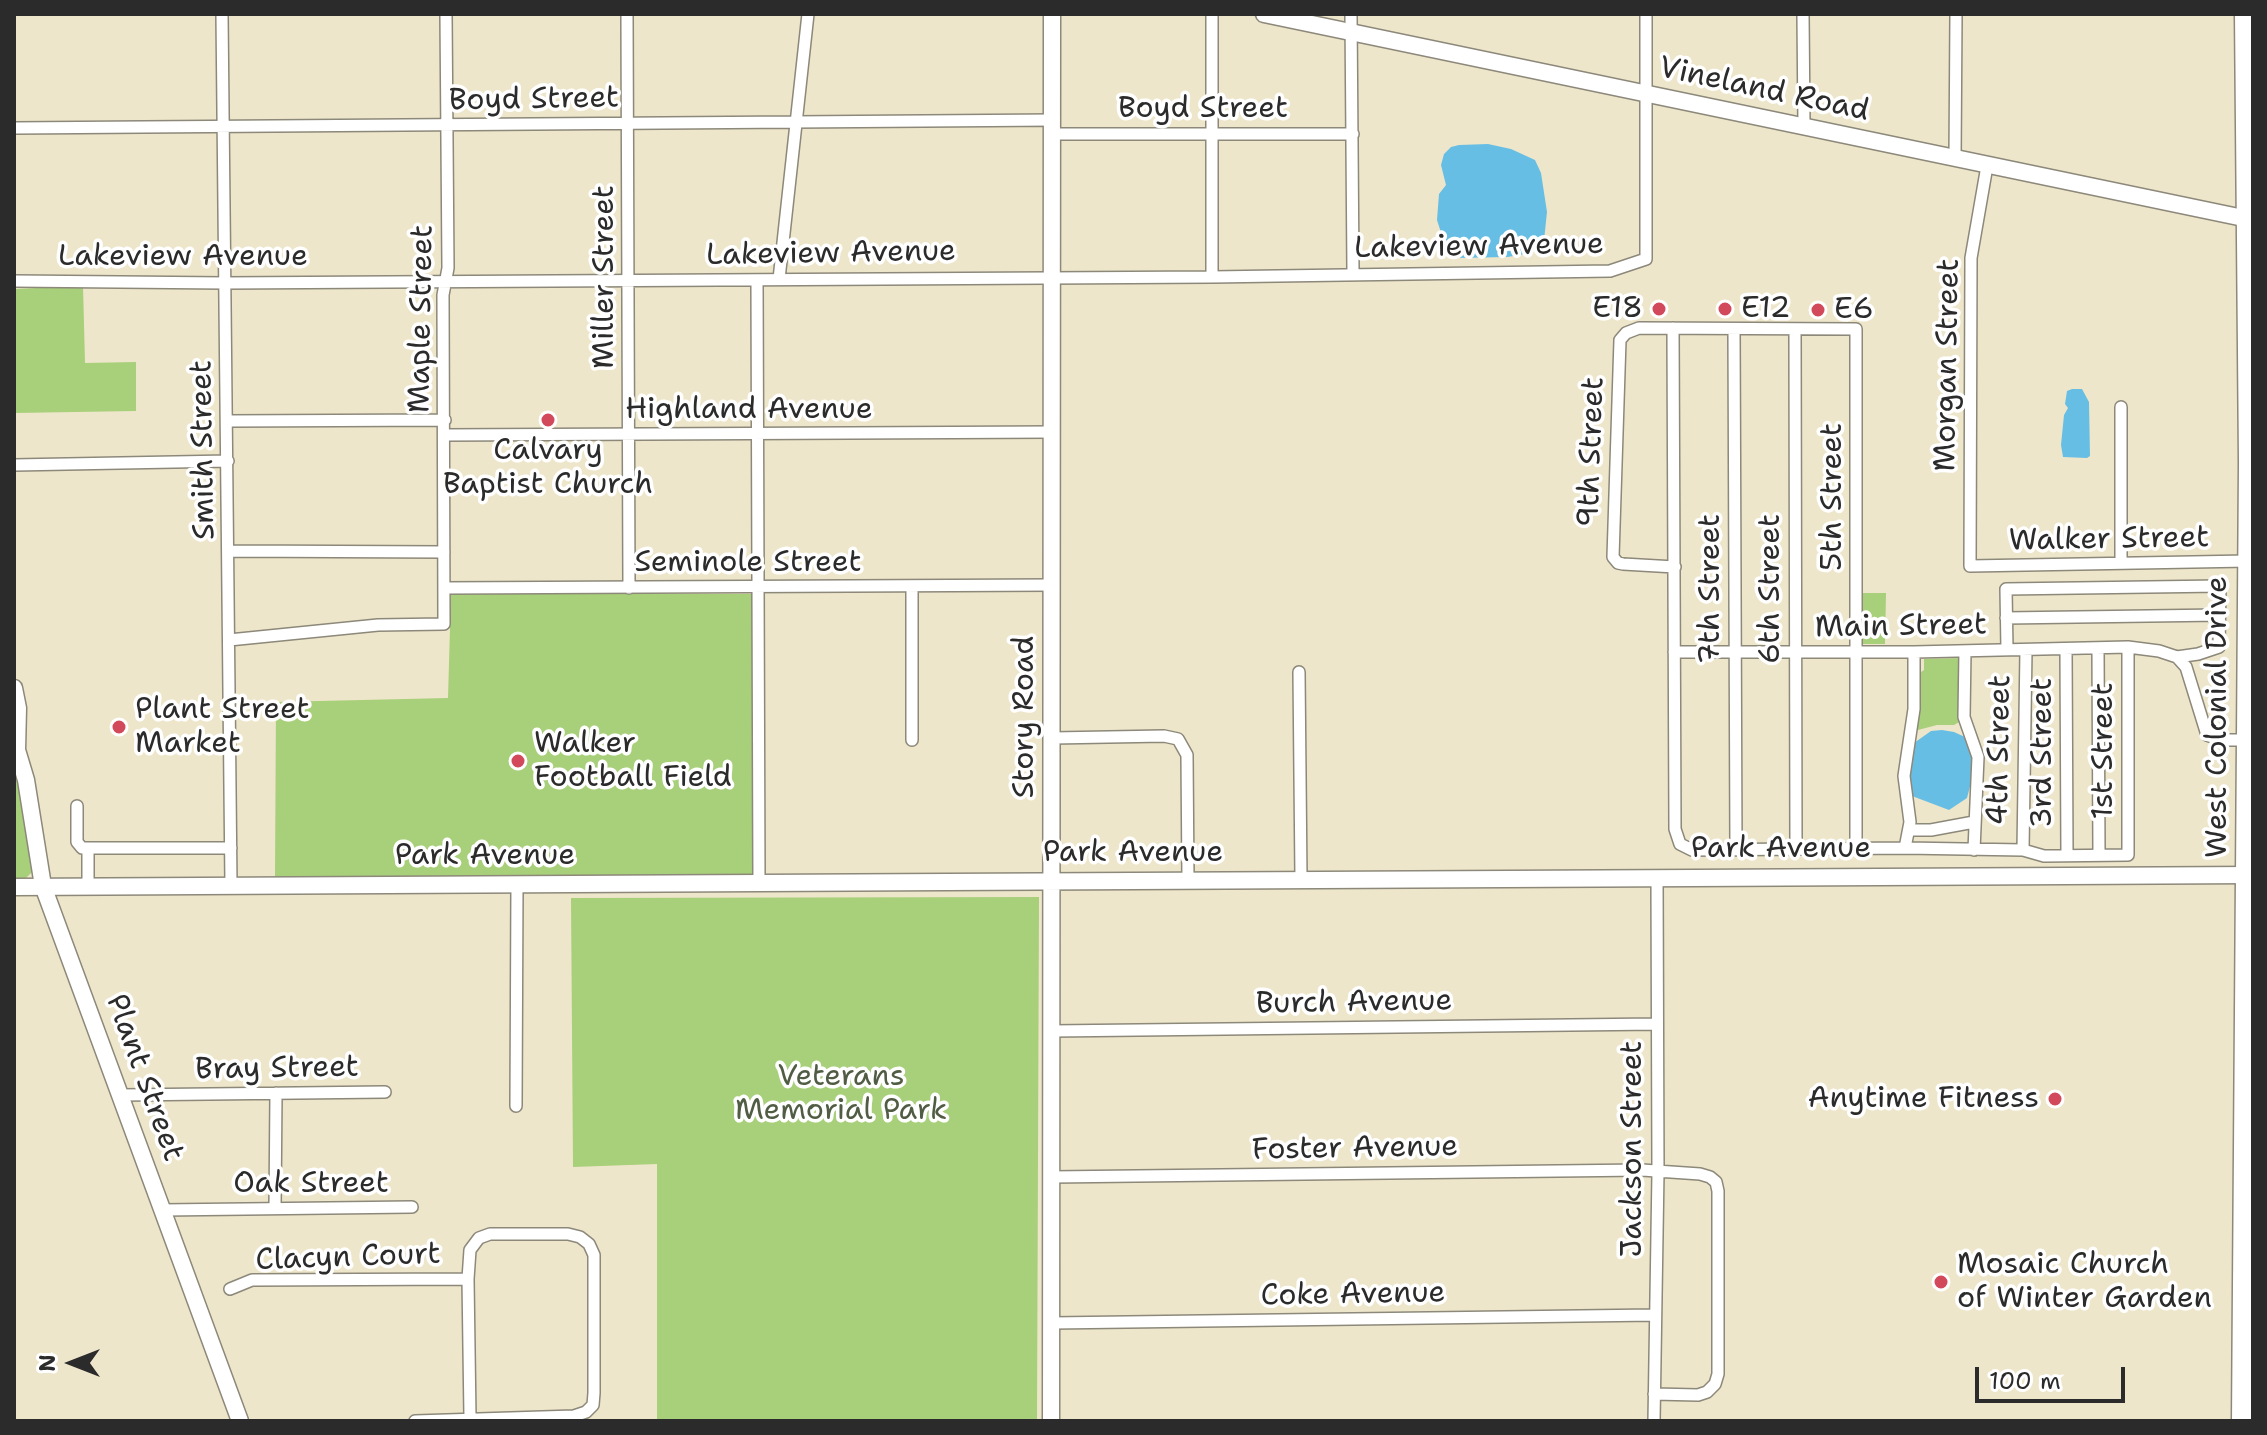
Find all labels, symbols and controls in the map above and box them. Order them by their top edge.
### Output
street label: Vineland Road [1656,50,1872,130]
street label: Boyd Street [449,81,619,119]
street label: Boyd Street [1118,91,1288,127]
street label: Miller Street [587,185,623,369]
street label: Maple Street [402,225,442,413]
street label: Lakeview Avenue [1354,227,1604,267]
street label: Lakeview Avenue [706,234,956,274]
street label: Lakeview Avenue [58,239,308,275]
street label: Morgan Street [1928,258,1968,472]
place label: E18 [1592,291,1643,327]
place label: E12 [1741,291,1791,327]
place label: E6 [1834,292,1874,328]
marker: E18 [1650,300,1668,318]
marker: E12 [1716,300,1734,318]
marker: E6 [1809,301,1827,319]
street label: Smith Street [184,360,224,540]
street label: 9th Street [1571,376,1613,528]
street label: Highland Avenue [625,392,873,428]
marker: Calvary Baptist Church [539,411,557,429]
street label: 5th Street [1815,423,1851,571]
place label: Calvary Baptist Church [443,433,653,504]
street label: 7th Street [1693,514,1729,664]
street label: 6th Street [1753,514,1789,664]
street label: Walker Street [2008,520,2210,560]
street label: Seminole Street [634,545,862,581]
street label: West Colonial Drive [2200,576,2236,858]
street label: Main Street [1815,608,1987,646]
street label: Story Road [1007,636,1043,798]
street label: 4th Street [1981,674,2019,826]
street label: 3rd Street [2025,678,2061,828]
street label: 1st Street [2086,682,2122,820]
place label: Plant Street Market [135,692,310,762]
marker: Plant Street Market [110,718,128,736]
place label: Walker Football Field [534,726,732,796]
marker: Walker Football Field [509,752,527,770]
street label: Park Avenue [1691,831,1871,867]
street label: Park Avenue [1043,835,1223,871]
street label: Park Avenue [395,838,575,874]
street label: Burch Avenue [1255,983,1453,1023]
street label: Plant Street [97,990,191,1166]
street label: Jackson Street [1615,1041,1651,1257]
street label: Bray Street [195,1050,359,1088]
park label: Veterans Memorial Park [735,1059,947,1130]
place label: Anytime Fitness [1808,1081,2039,1117]
marker: Anytime Fitness [2046,1090,2064,1108]
street label: Foster Avenue [1251,1129,1459,1169]
street label: Oak Street [233,1166,389,1202]
street label: Clacyn Court [255,1237,441,1279]
place label: Mosaic Church of Winter Garden [1957,1247,2212,1318]
marker: Mosaic Church of Winter Garden [1932,1273,1950,1291]
street label: Coke Avenue [1260,1275,1446,1315]
north arrow [32,1323,112,1403]
scale bar [1979,1351,2129,1401]
text: N [33,1354,62,1372]
text: 100 m [1989,1365,2061,1397]

